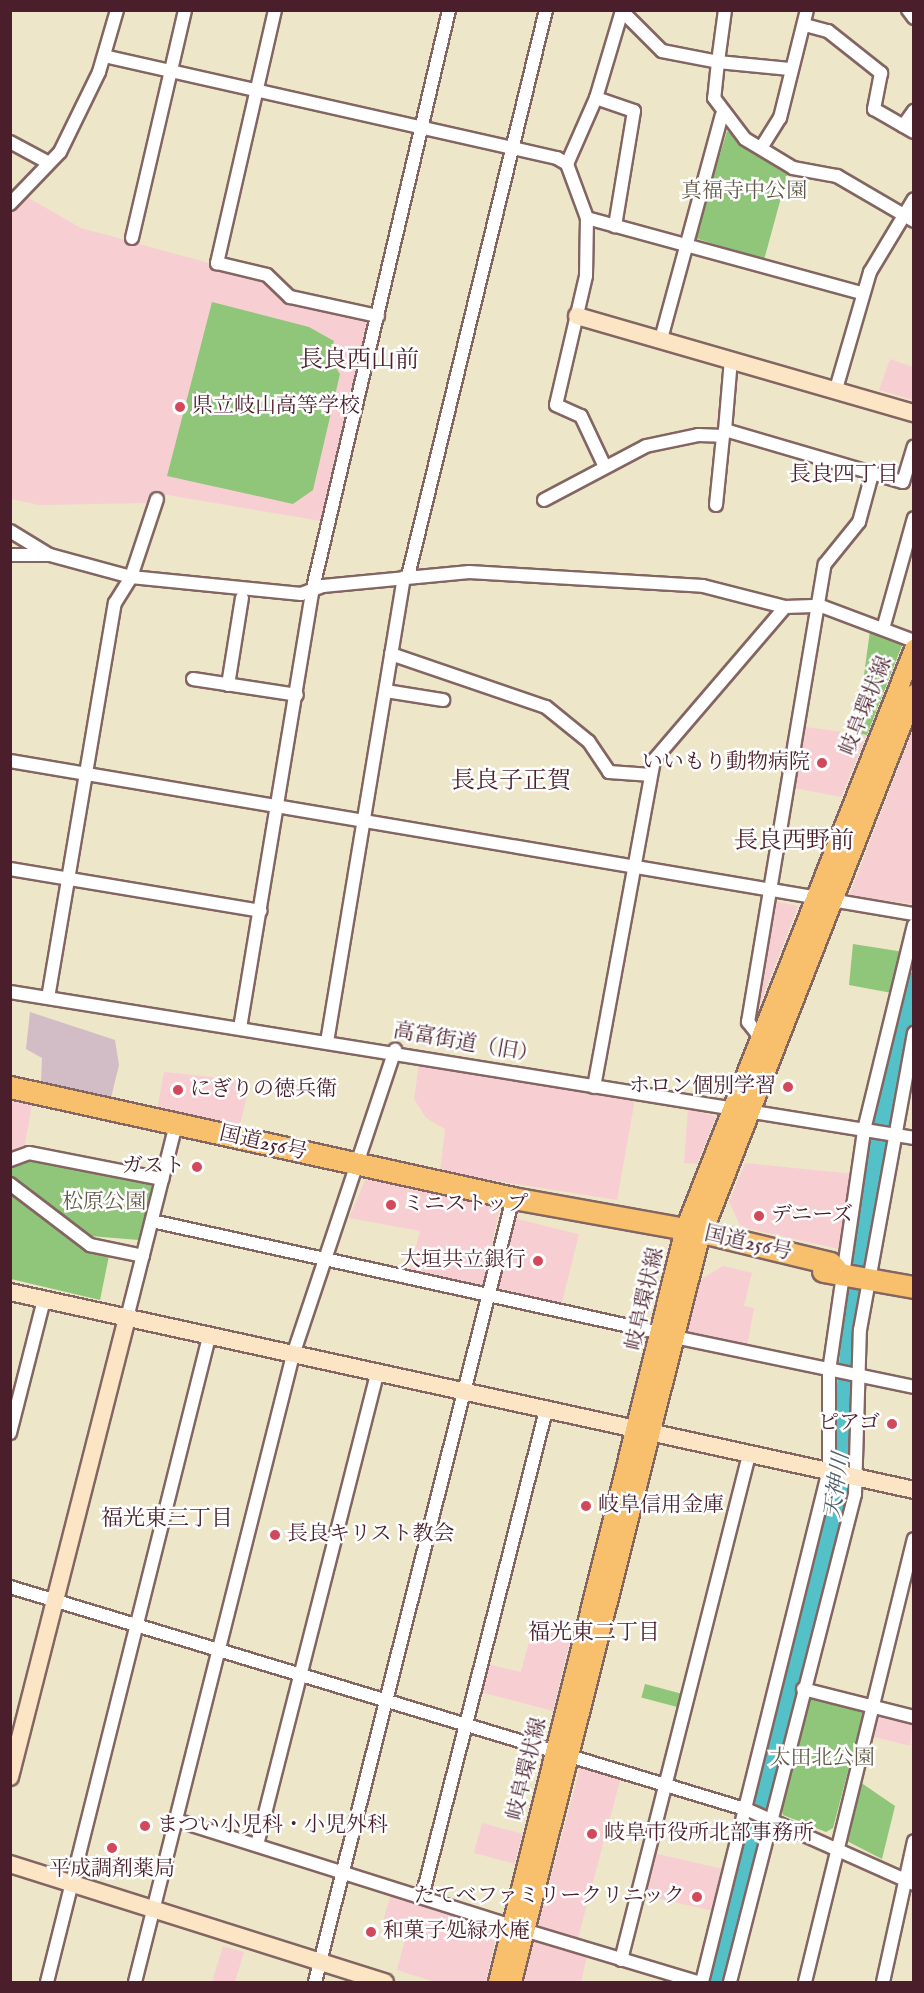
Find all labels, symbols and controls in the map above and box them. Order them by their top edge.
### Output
park label: 真福寺中公園 [681,179,807,205]
district label: 長良西山前 [299,347,419,375]
place label: 県立岐山高等学校 [192,394,360,420]
marker: 県立岐山高等学校 [173,400,187,414]
district label: 長良四丁目 [789,463,899,489]
street label: 岐阜環状線 [836,653,898,759]
place label: いいもり動物病院 [642,750,810,776]
marker: いいもり動物病院 [815,756,829,770]
district label: 長良子正賀 [451,768,571,796]
district label: 長良西野前 [734,828,854,856]
street label: 高富街道（旧） [391,1019,541,1069]
place label: ホロン個別学習 [629,1074,776,1100]
place label: にぎりの徳兵衛 [190,1077,337,1103]
marker: ホロン個別学習 [781,1080,795,1094]
marker: にぎりの徳兵衛 [171,1083,185,1097]
street label: 国道256号 [217,1122,309,1166]
place label: ガスト [122,1154,185,1180]
marker: ガスト [190,1160,204,1174]
park label: 松原公園 [62,1190,146,1216]
place label: ミニストップ [403,1192,529,1218]
marker: ミニストップ [384,1198,398,1212]
place label: デニーズ [771,1203,855,1229]
marker: デニーズ [752,1209,766,1223]
street label: 国道256号 [702,1222,794,1266]
street label: 岐阜環状線 [622,1245,670,1353]
place label: 大垣共立銀行 [400,1248,526,1274]
marker: 大垣共立銀行 [531,1254,545,1268]
place label: ピアゴ [817,1411,880,1437]
marker: ピアゴ [885,1417,899,1431]
water label: 天神川 [820,1451,856,1521]
place label: 岐阜信用金庫 [598,1493,724,1519]
marker: 岐阜信用金庫 [579,1499,593,1513]
district label: 福光東三丁目 [101,1507,233,1533]
place label: 長良キリスト教会 [287,1522,455,1548]
marker: 長良キリスト教会 [268,1528,282,1542]
district label: 福光東二丁目 [528,1621,660,1647]
street label: 岐阜環状線 [503,1715,553,1823]
park label: 太田北公園 [770,1746,874,1772]
place label: まつい小児科・小児外科 [157,1813,388,1839]
marker: まつい小児科・小児外科 [138,1819,152,1833]
place label: 岐阜市役所北部事務所 [604,1821,814,1847]
marker: 岐阜市役所北部事務所 [585,1827,599,1841]
marker: 平成調剤薬局 [105,1841,119,1855]
place label: 平成調剤薬局 [49,1857,175,1883]
place label: たてべファミリークリニック [412,1884,685,1910]
marker: たてべファミリークリニック [690,1890,704,1904]
place label: 和菓子処緑水庵 [383,1919,530,1945]
marker: 和菓子処緑水庵 [364,1925,378,1939]

